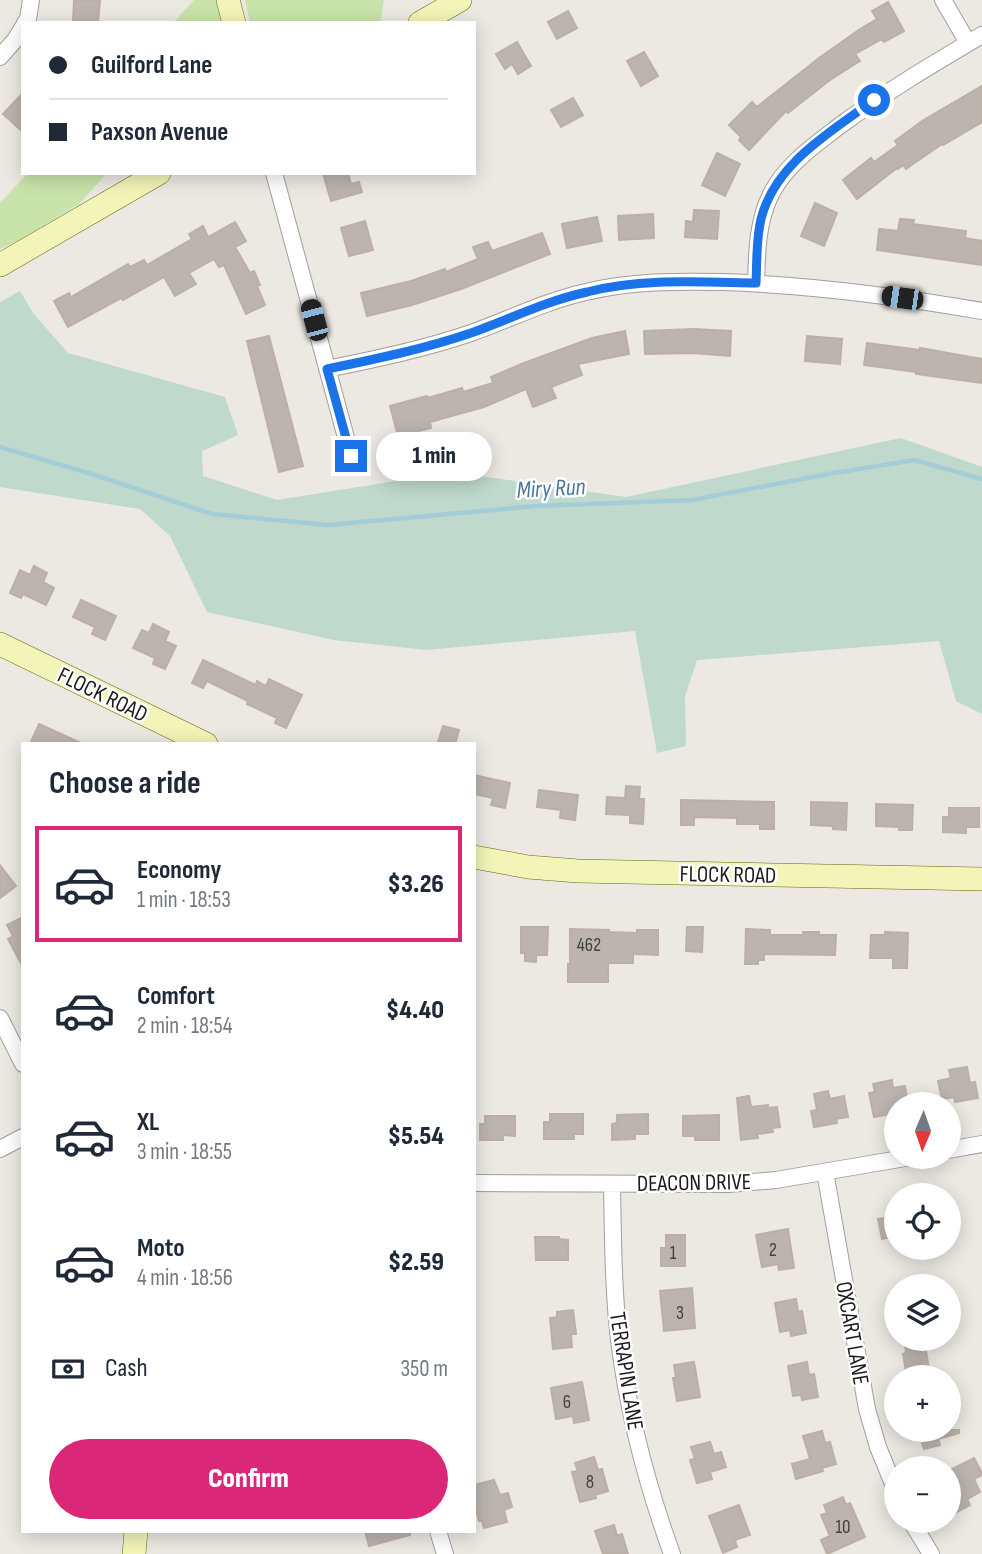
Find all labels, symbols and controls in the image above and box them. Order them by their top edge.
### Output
text: Guilford Lane [91,50,212,81]
route start [858,84,890,116]
text: Paxson Avenue [91,117,228,148]
car [880,285,925,311]
car [299,297,330,343]
callout: 1 min [376,432,491,480]
route end [335,440,367,472]
text: 1 min [412,442,456,470]
water label: Miry Run [516,472,586,505]
street label: FLOCK ROAD [53,661,152,729]
text: Choose a ride [49,764,201,803]
icon: car [53,853,116,916]
text: Economy [137,855,221,886]
street label: FLOCK ROAD [679,860,777,890]
text: $3.26 [387,869,444,900]
text: 1 min · 18:53 [137,886,231,914]
house number: 462 [577,934,601,957]
icon: car [53,979,116,1042]
text: Comfort [137,981,215,1012]
text: $4.40 [386,995,444,1026]
text: 2 min · 18:54 [137,1012,232,1040]
north arrow [884,1092,961,1169]
map controls [884,1092,961,1533]
icon: car [53,1105,116,1168]
text: XL [137,1107,159,1138]
text: $5.54 [388,1121,444,1152]
text: 3 min · 18:55 [137,1138,232,1166]
street label: DEACON DRIVE [637,1168,751,1198]
button: locate [884,1183,961,1260]
icon: car [53,1231,116,1294]
text: Moto [137,1233,185,1264]
house number: 2 [769,1239,777,1262]
house number: 1 [670,1242,677,1265]
text: $2.59 [388,1247,444,1278]
text: 4 min · 18:56 [137,1264,233,1292]
button: layers [884,1274,961,1351]
street label: OXCART LANE [829,1279,875,1387]
house number: 3 [676,1302,684,1325]
street label: TERRAPIN LANE [603,1310,649,1432]
icon: cash [49,1350,87,1388]
text: Cash [105,1353,148,1384]
text: 350 m [400,1355,448,1383]
button: + [884,1365,961,1442]
house number: 6 [563,1391,571,1414]
button: Confirm [49,1439,448,1519]
button: − [884,1456,961,1533]
house number: 8 [586,1471,594,1494]
house number: 10 [835,1516,851,1539]

